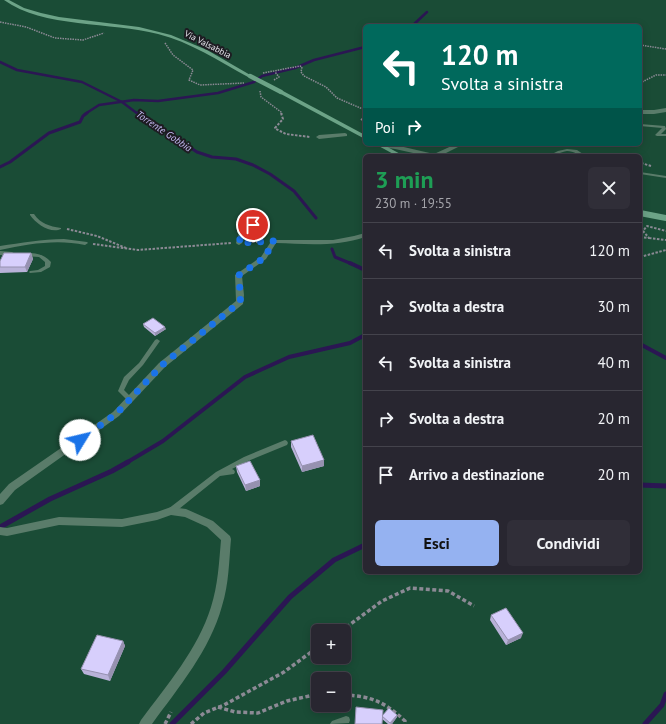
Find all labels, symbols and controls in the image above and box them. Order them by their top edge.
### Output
street label: Via Valsabbia [182,27,233,60]
text: 120 m [441,36,518,73]
icon: left [375,40,427,92]
text: Svolta a sinistra [441,72,563,95]
water label: Torrente Gobbia [134,108,195,155]
icon: right [403,116,425,138]
text: Poi [375,118,395,137]
text: 3 min [375,164,434,195]
button: close [588,167,630,209]
text: 230 m · 19:55 [375,195,452,212]
pin [236,208,270,242]
icon: arrive [242,214,264,236]
icon: left [375,240,397,262]
text: Svolta a sinistra [409,241,511,260]
text: 120 m [589,241,630,260]
icon: right [375,296,397,318]
text: Svolta a destra [409,297,504,316]
text: 30 m [597,297,630,316]
icon: left [375,352,397,374]
text: Svolta a sinistra [409,353,511,372]
text: 40 m [597,353,630,372]
icon: right [375,408,397,430]
text: Svolta a destra [409,409,504,428]
text: 20 m [597,409,630,428]
position arrow [59,419,101,461]
icon: arrive [375,464,397,486]
text: Arrivo a destinazione [409,465,544,484]
text: 20 m [597,465,630,484]
button: Esci [375,520,499,566]
button: Condividi [507,520,630,566]
map controls [311,624,351,712]
button: + [311,624,351,664]
button: − [311,672,351,712]

